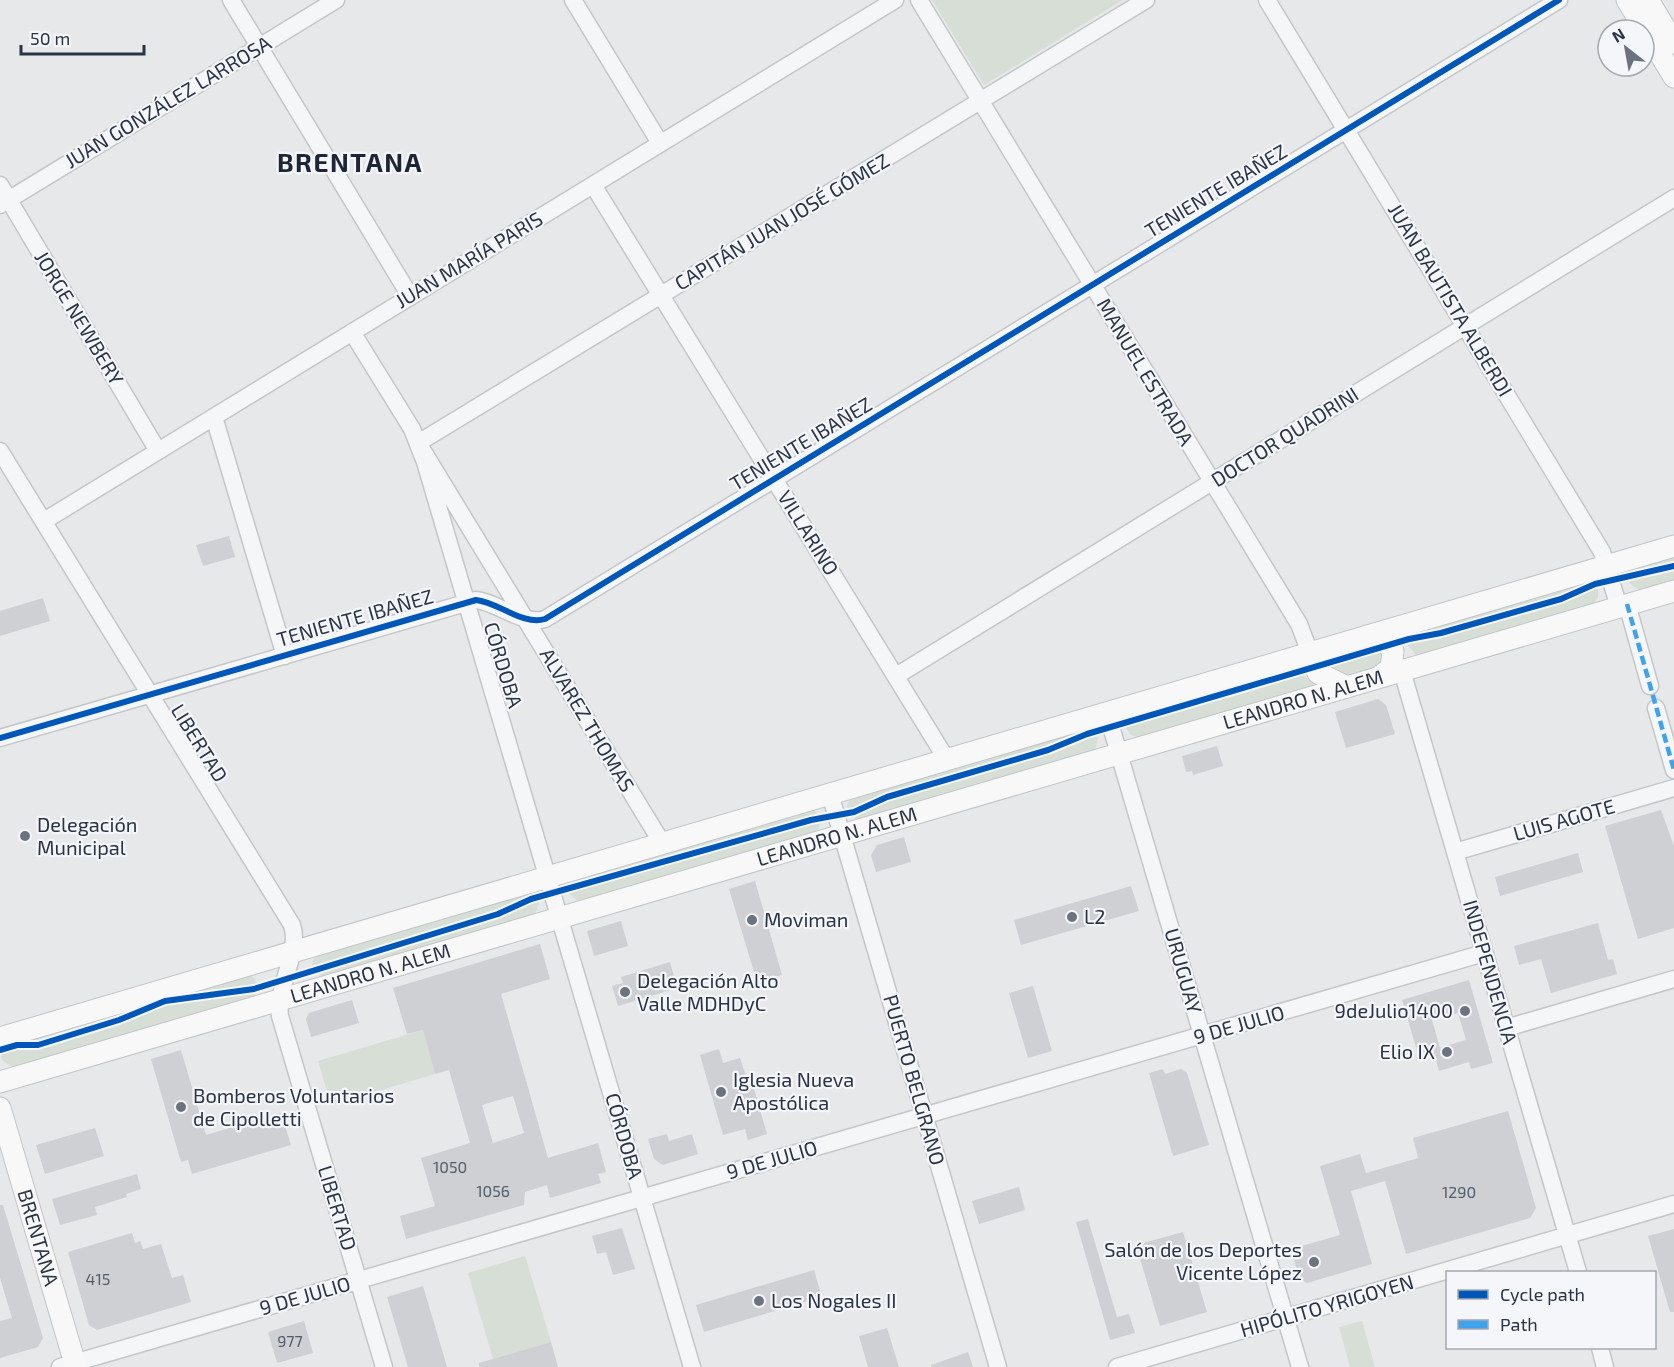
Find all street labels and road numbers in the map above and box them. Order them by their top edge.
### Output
street label: JUAN GONZÁLEZ LARROSA [60,30,276,172]
street label: TENIENTE IBAÑEZ [1140,138,1291,242]
street label: CAPITÁN JUAN JOSÉ GÓMEZ [670,148,893,295]
street label: JUAN BAUTISTA ALBERDI [1384,199,1518,400]
street label: JUAN MARÍA PARIS [391,206,546,313]
street label: JORGE NEWBERY [30,246,130,389]
street label: MANUEL ESTRADA [1092,294,1200,450]
street label: DOCTOR QUADRINI [1207,381,1362,491]
street label: TENIENTE IBAÑEZ [725,391,876,495]
street label: VILLARINO [773,486,844,579]
street label: TENIENTE IBAÑEZ [274,583,436,651]
street label: CÓRDOBA [480,619,529,711]
street label: ALVAREZ THOMAS [535,643,640,796]
street label: LEANDRO N. ALEM [1220,664,1386,734]
street label: LIBERTAD [167,699,233,786]
street label: LUIS AGOTE [1510,793,1617,845]
street label: LEANDRO N. ALEM [754,801,919,870]
street label: INDEPENDENCIA [1459,897,1523,1047]
street label: URUGUAY [1160,925,1208,1017]
street label: LEANDRO N. ALEM [287,938,453,1007]
street label: PUERTO BELGRANO [879,992,951,1168]
street label: 9 DE JULIO [1191,1000,1287,1048]
street label: CÓRDOBA [601,1090,649,1182]
street label: 9 DE JULIO [724,1135,820,1183]
street label: LIBERTAD [314,1162,362,1253]
street label: BRENTANA [13,1186,65,1289]
street label: HIPÓLITO YRIGOYEN [1237,1269,1416,1341]
street label: 9 DE JULIO [257,1271,353,1319]

